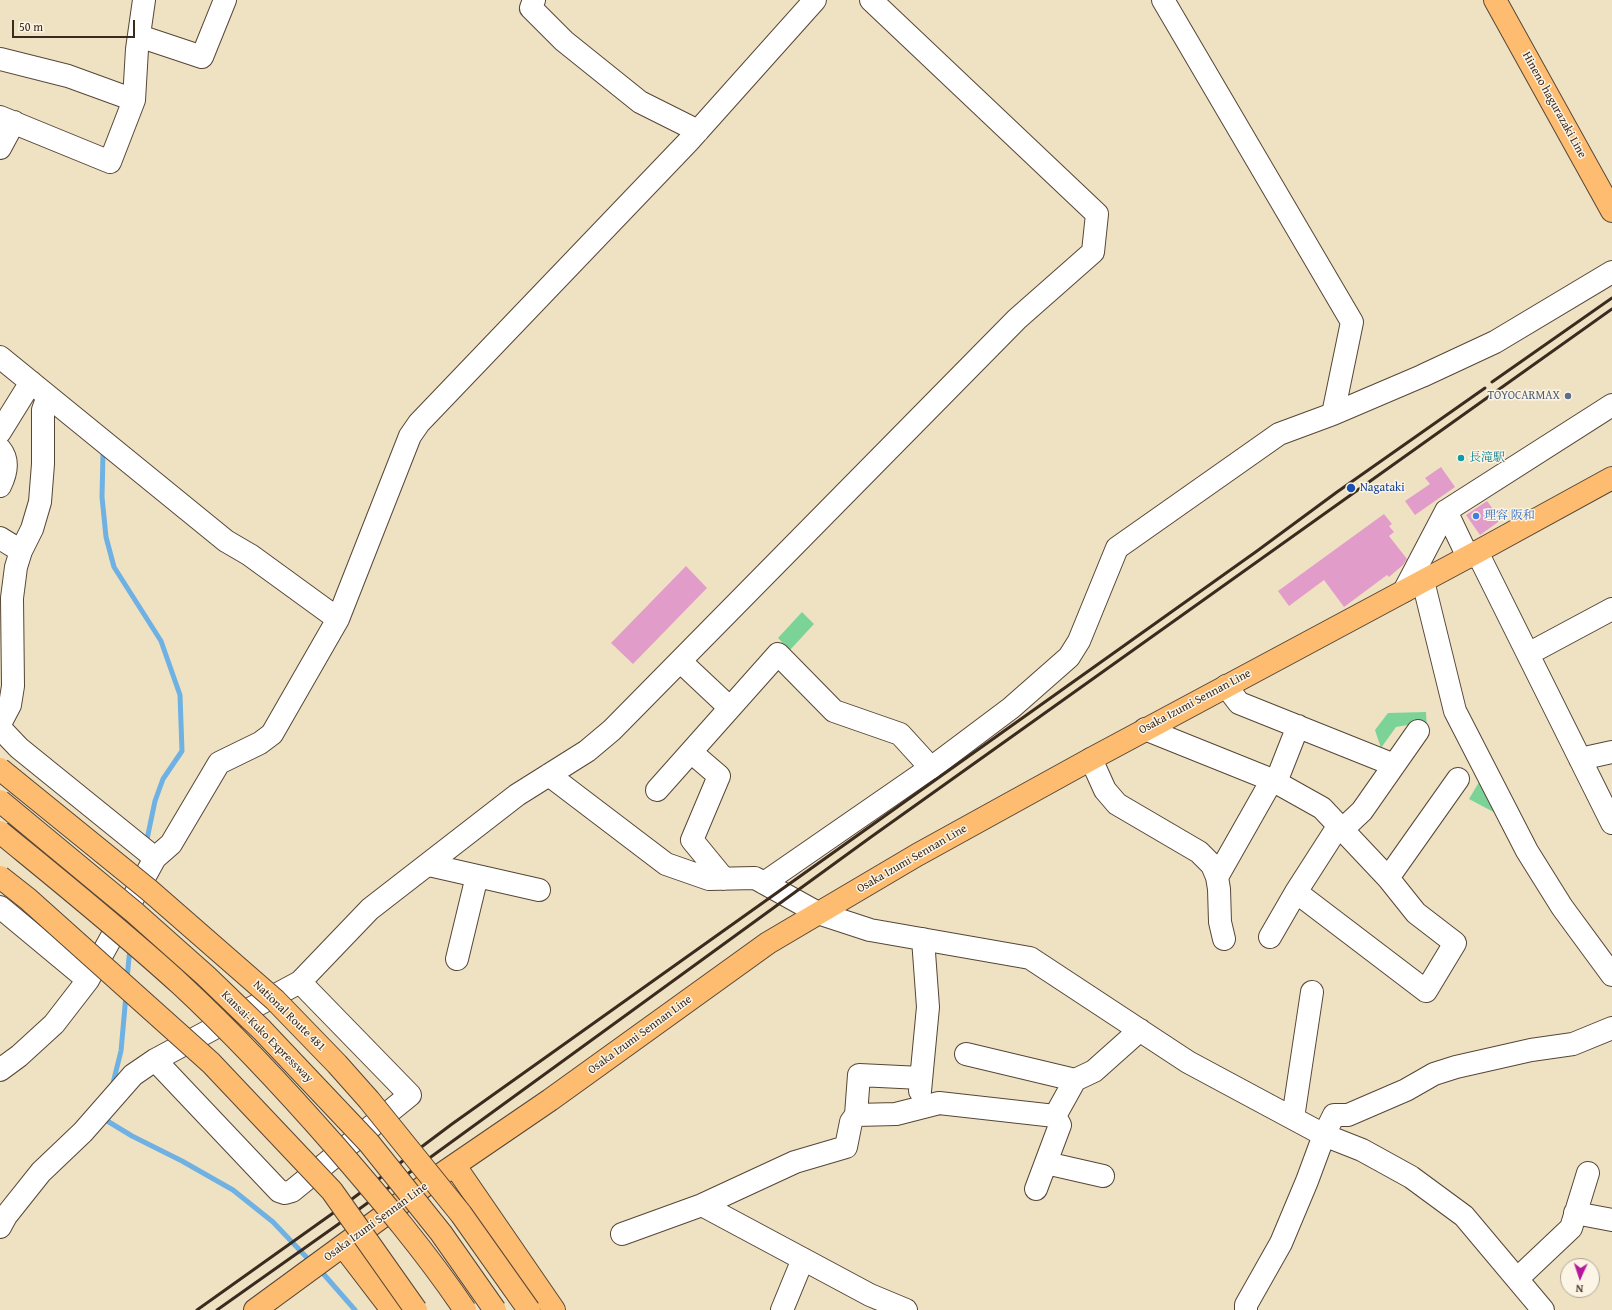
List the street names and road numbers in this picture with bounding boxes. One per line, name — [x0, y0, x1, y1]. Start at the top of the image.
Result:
street label: Hineno hagurazaki Line — [1519, 49, 1589, 161]
street label: Osaka Izumi Sennan Line — [1136, 666, 1254, 738]
street label: Osaka Izumi Sennan Line — [854, 822, 970, 896]
street label: National Route 481 — [250, 978, 328, 1054]
street label: Kansai-Kuko Expressway — [218, 988, 316, 1086]
street label: Osaka Izumi Sennan Line — [585, 992, 695, 1078]
street label: Osaka Izumi Sennan Line — [321, 1179, 431, 1265]

